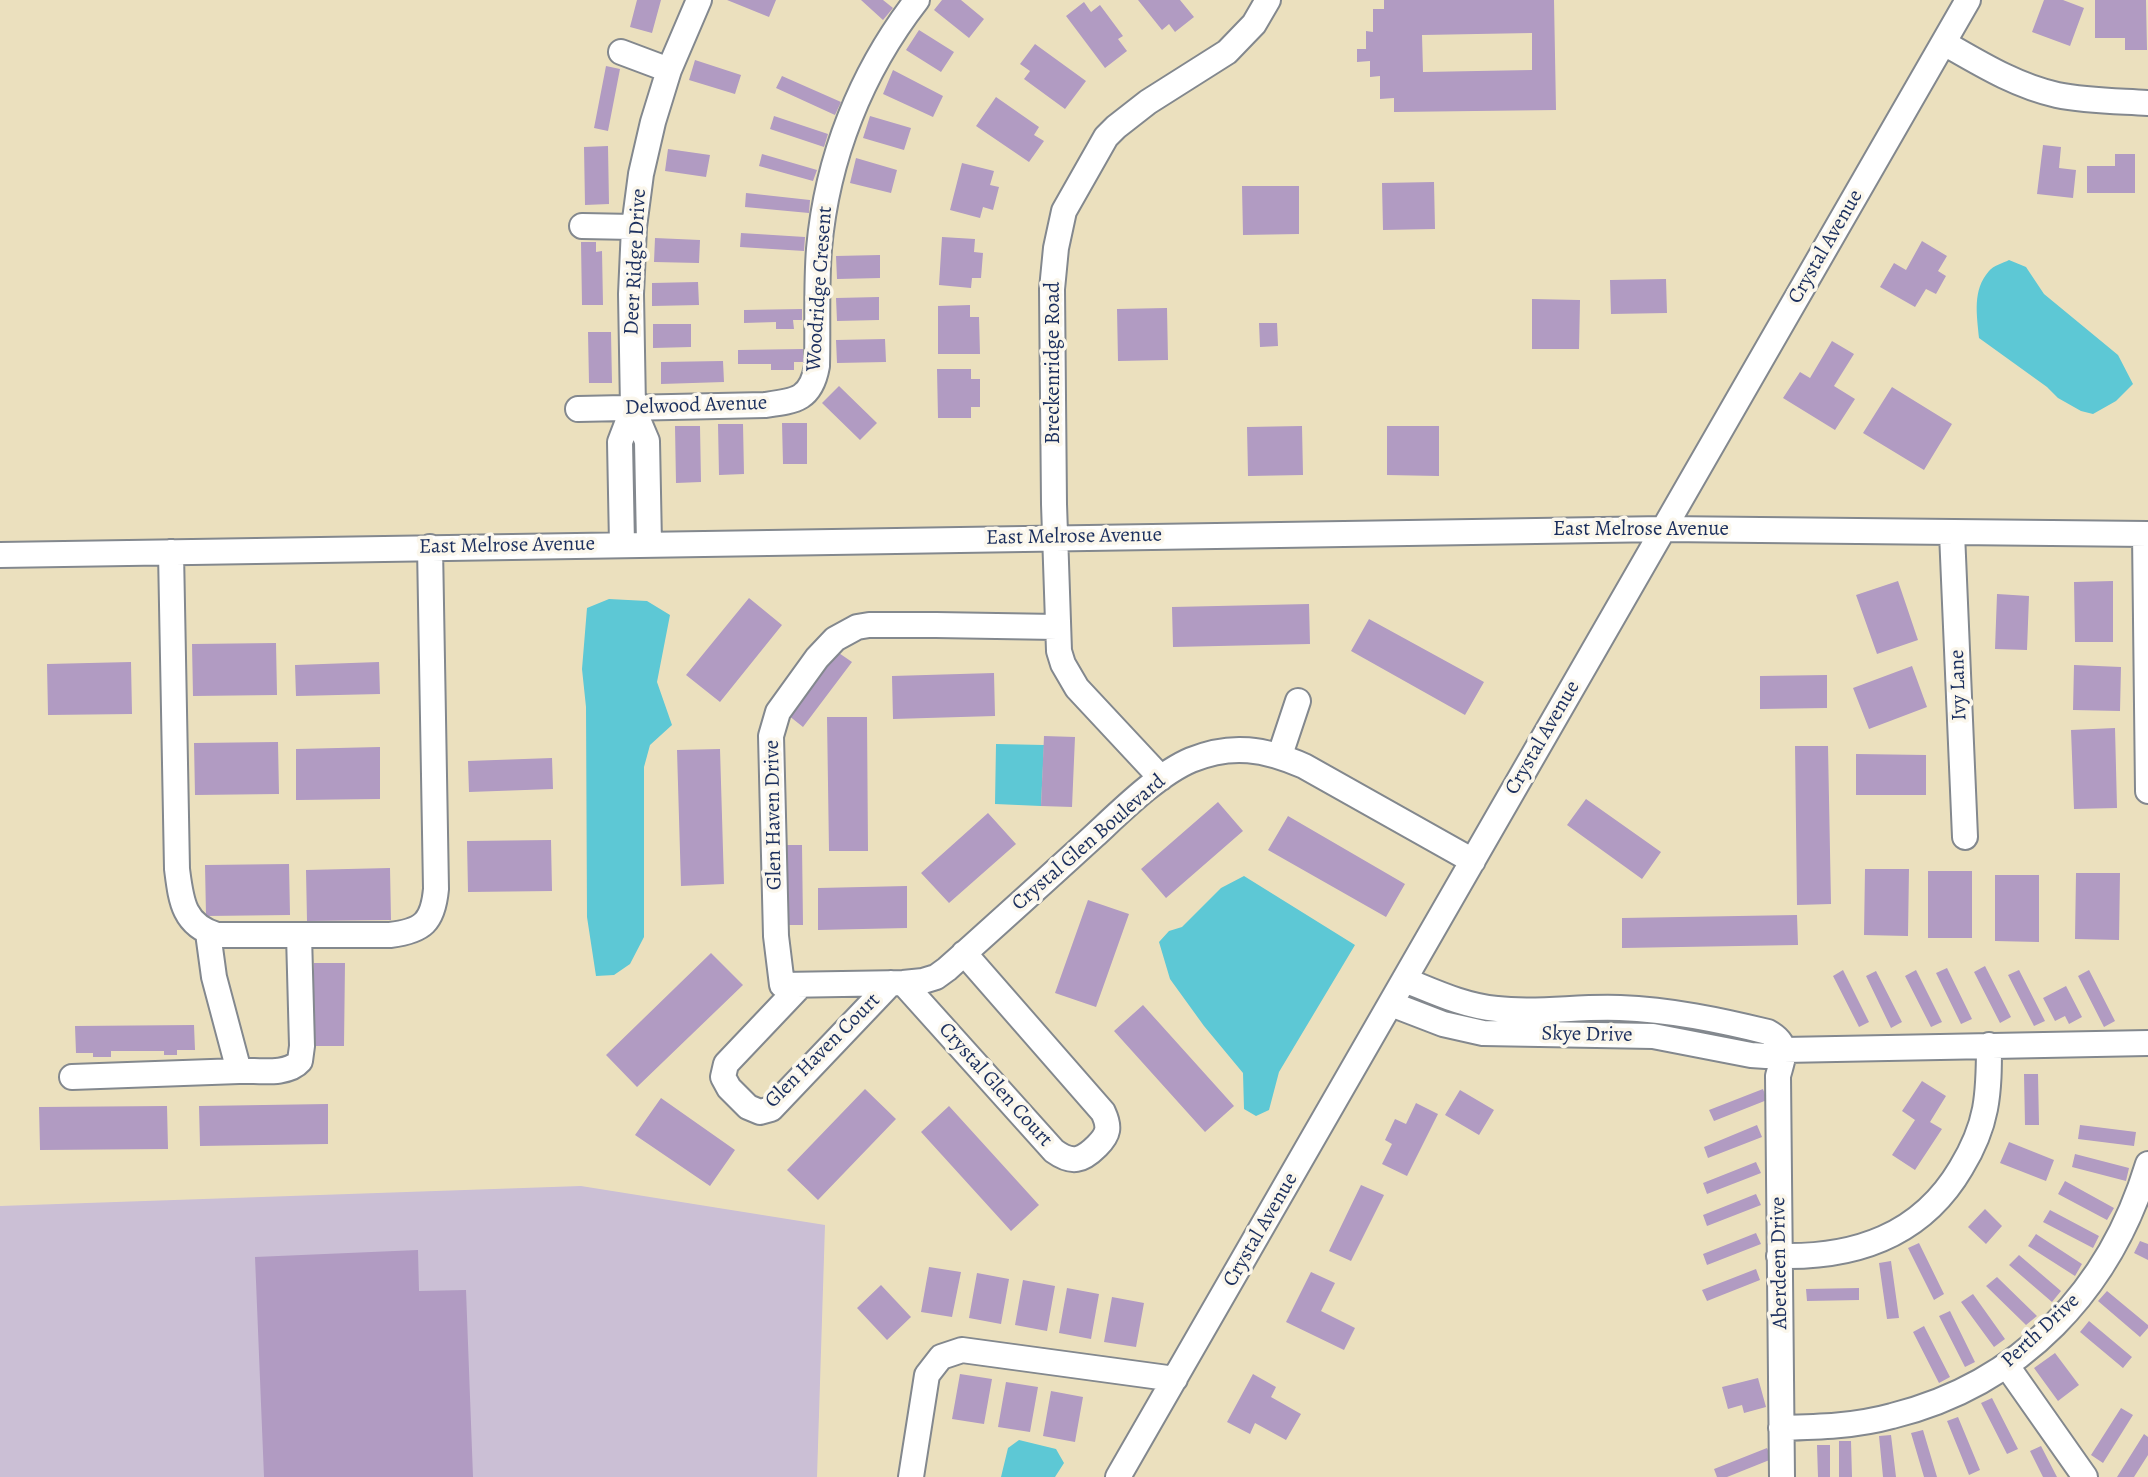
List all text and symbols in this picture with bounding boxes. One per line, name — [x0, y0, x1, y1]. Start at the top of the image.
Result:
street label: Crystal Avenue — [1783, 186, 1869, 308]
street label: Deer Ridge Drive — [620, 188, 652, 336]
street label: Woodridge Cresent — [802, 205, 838, 373]
street label: Breckenridge Road — [1041, 282, 1067, 444]
street label: Delwood Avenue — [624, 391, 768, 421]
street label: East Melrose Avenue — [1553, 517, 1729, 543]
street label: East Melrose Avenue — [986, 523, 1162, 551]
street label: East Melrose Avenue — [419, 532, 595, 560]
street label: Ivy Lane — [1945, 649, 1973, 721]
street label: Crystal Avenue — [1500, 677, 1586, 799]
street label: Glen Haven Drive — [760, 740, 788, 890]
street label: Crystal Glen Boulevard — [1007, 769, 1171, 917]
street label: Glen Haven Court — [760, 988, 886, 1114]
street label: Crystal Glen Court — [933, 1018, 1057, 1152]
street label: Skye Drive — [1541, 1022, 1633, 1048]
street label: Crystal Avenue — [1218, 1169, 1304, 1291]
street label: Aberdeen Drive — [1766, 1196, 1794, 1330]
street label: Perth Drive — [1997, 1289, 2085, 1373]

